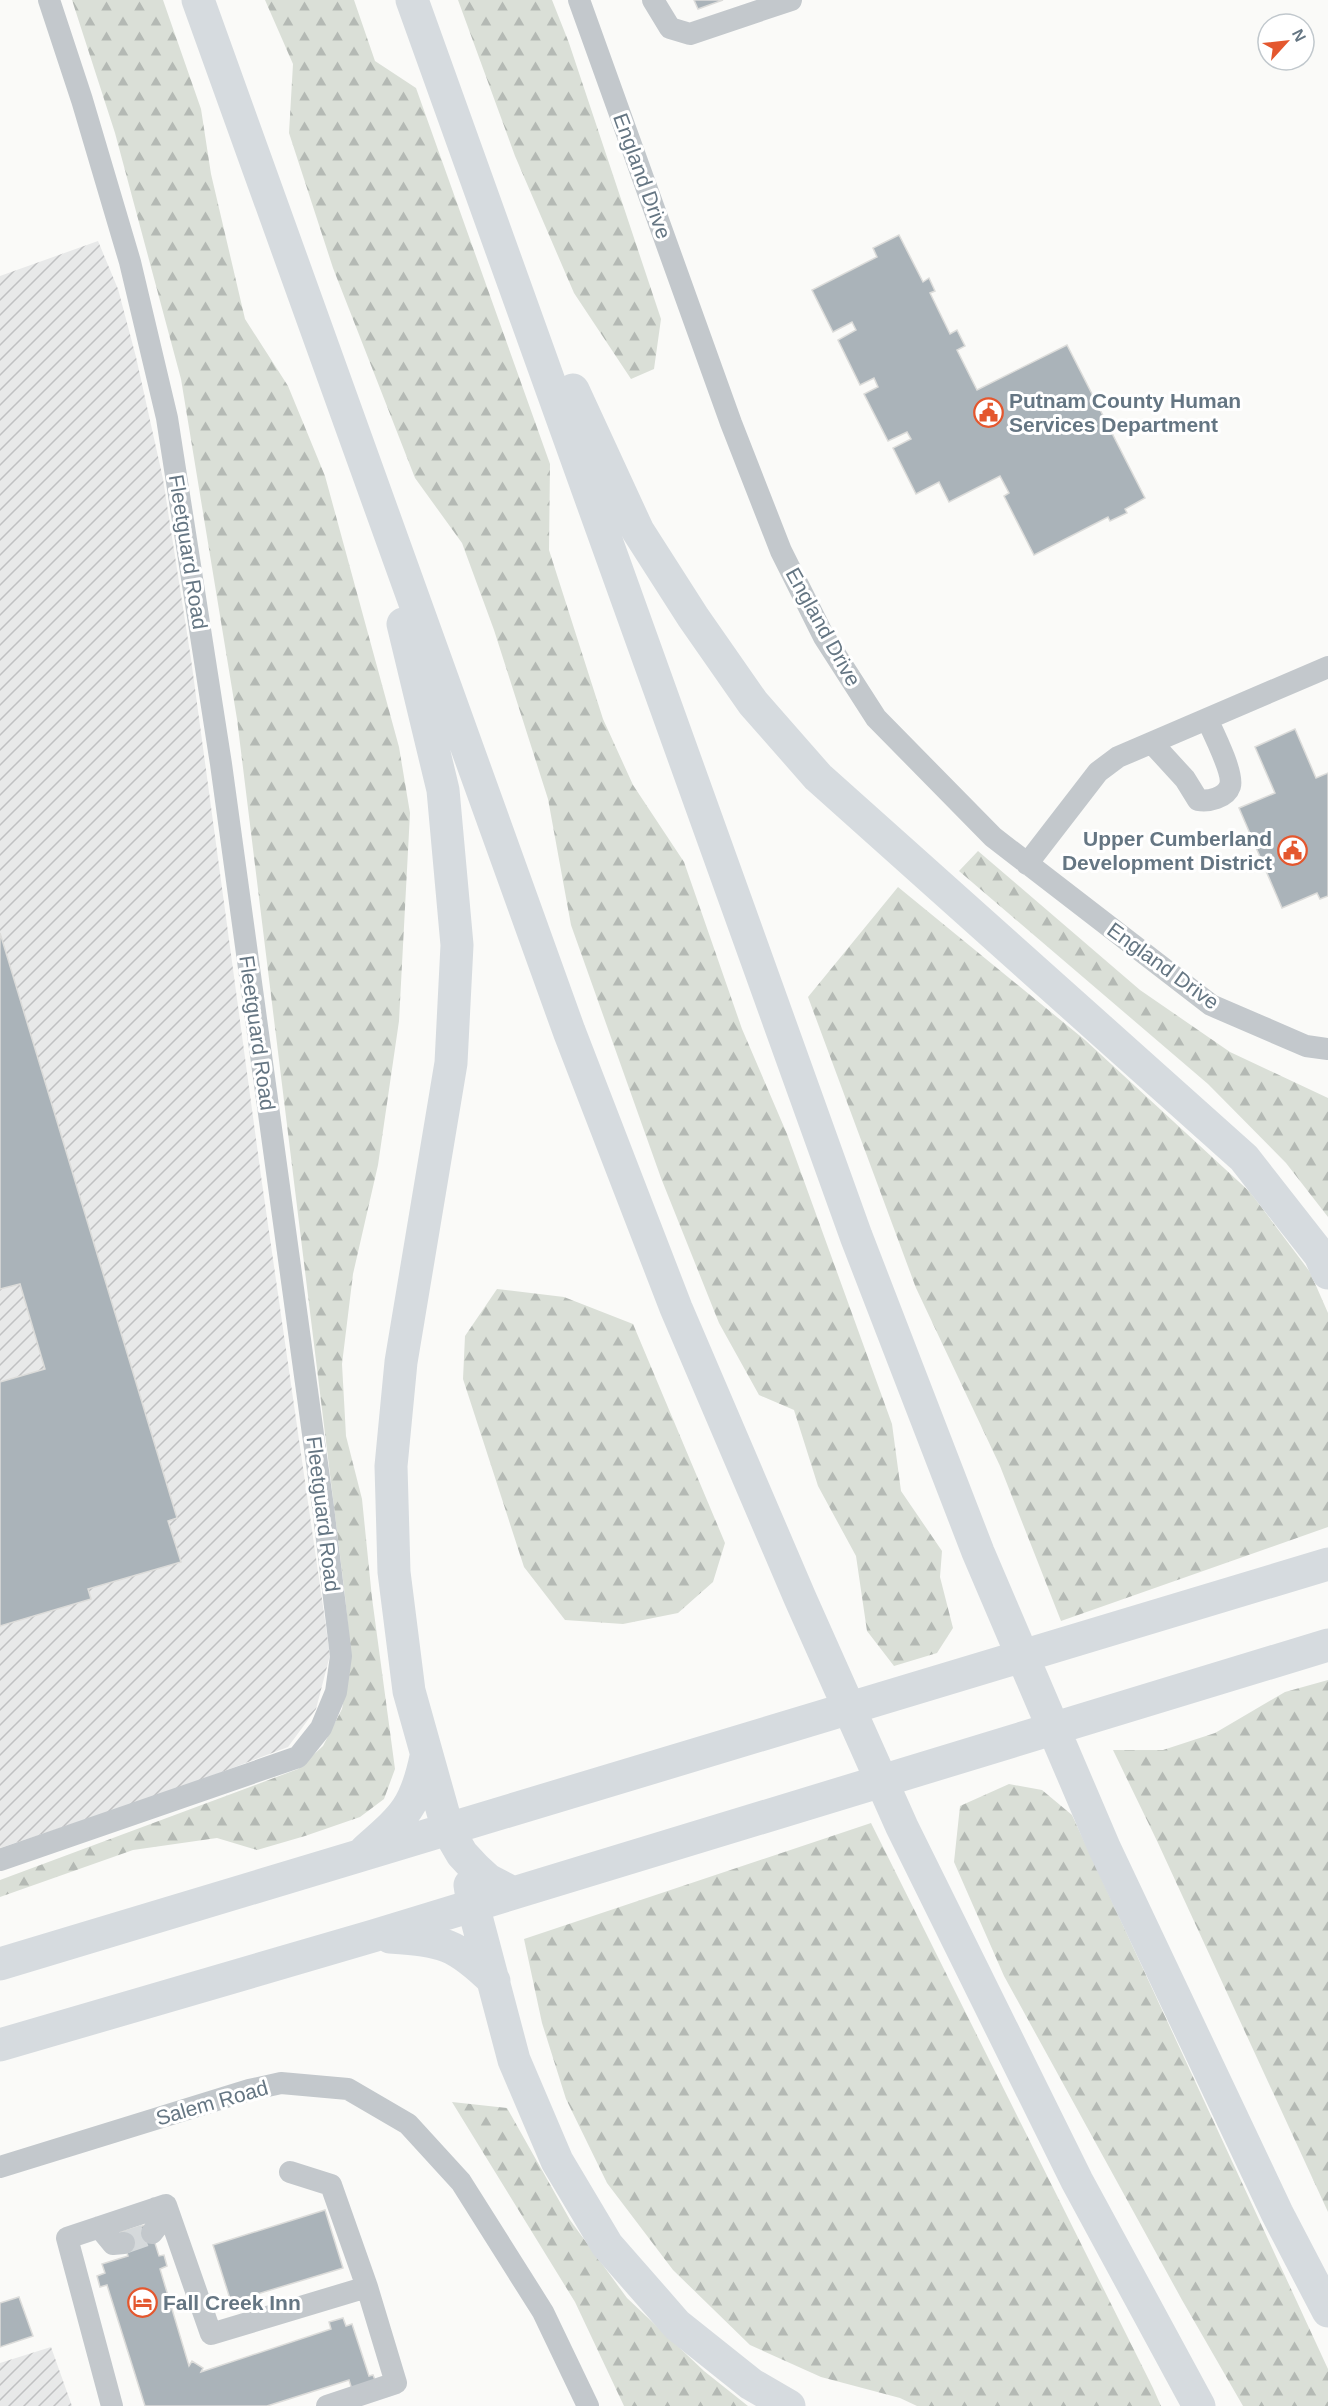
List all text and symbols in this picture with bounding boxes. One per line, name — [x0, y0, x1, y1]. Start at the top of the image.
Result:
north arrow — [1256, 12, 1316, 72]
text: N — [1289, 26, 1309, 44]
street label: England Drive — [609, 110, 676, 242]
place label: Putnam County Human Services Department — [1009, 389, 1241, 436]
public building icon: Putnam County Human Services Department — [972, 397, 1004, 429]
street label: Fleetguard Road — [165, 473, 212, 631]
street label: England Drive — [781, 563, 865, 690]
place label: Upper Cumberland Development District — [1062, 827, 1272, 874]
public building icon: Upper Cumberland Development District — [1277, 835, 1309, 867]
street label: England Drive — [1103, 918, 1223, 1014]
street label: Fleetguard Road — [235, 954, 280, 1112]
street label: Fleetguard Road — [303, 1435, 344, 1593]
street label: Salem Road — [153, 2076, 271, 2130]
hotel icon: Fall Creek Inn — [126, 2287, 158, 2319]
place label: Fall Creek Inn — [163, 2291, 301, 2314]

